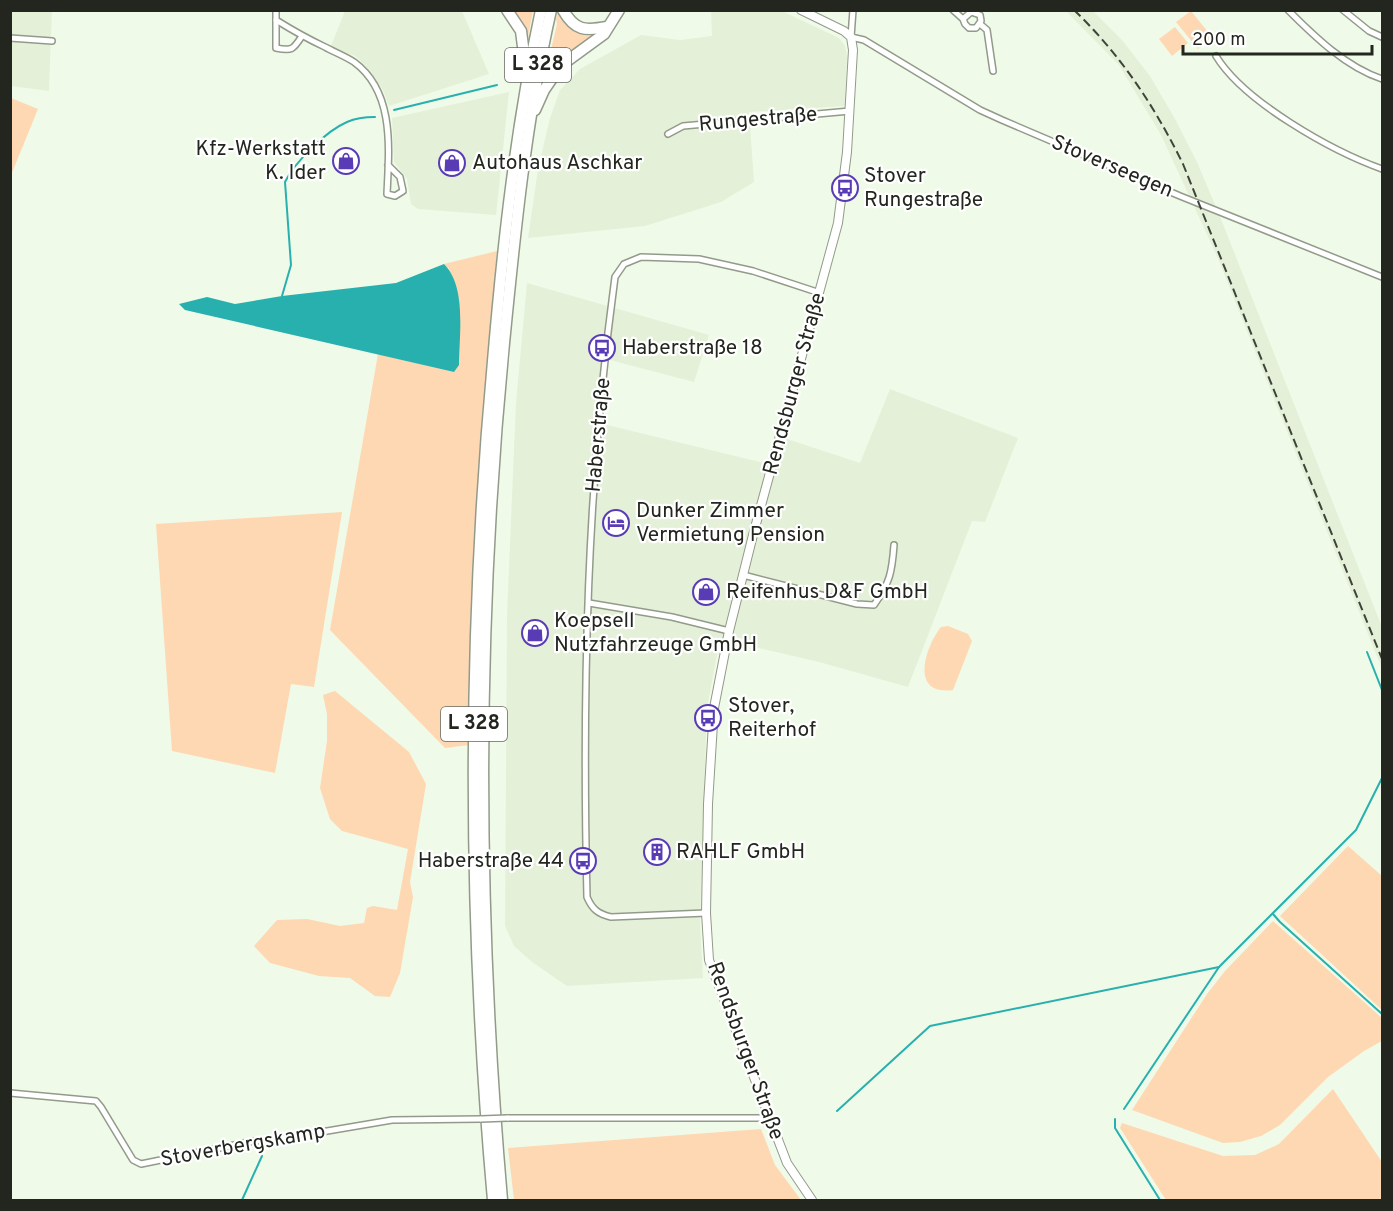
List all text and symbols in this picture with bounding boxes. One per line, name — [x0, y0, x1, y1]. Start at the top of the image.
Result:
scale bar — [1183, 18, 1372, 56]
text: 200 m — [1192, 29, 1245, 52]
road number: L 328 — [505, 48, 571, 82]
street label: Rungestraße — [698, 101, 818, 139]
street label: Stoverseegen — [1047, 129, 1177, 205]
place label: Kfz-Werkstatt K. Ider — [196, 136, 326, 187]
shop icon: Kfz-Werkstatt K. Ider — [331, 146, 361, 176]
shop icon: Autohaus Aschkar — [437, 148, 467, 178]
place label: Autohaus Aschkar — [472, 150, 642, 177]
place label: Stover Rungestraße — [864, 163, 983, 214]
bus stop icon: Stover Rungestraße — [830, 173, 860, 203]
street label: Rendsburger Straße — [758, 290, 832, 478]
bus stop icon: Haberstraße 18 — [587, 333, 617, 363]
place label: Haberstraße 18 — [622, 335, 763, 362]
street label: Haberstraße — [581, 376, 617, 494]
place label: Dunker Zimmer Vermietung Pension — [636, 498, 825, 549]
hotel icon: Dunker Zimmer Vermietung Pension — [601, 508, 631, 538]
shop icon: Reifenhus D&F GmbH — [691, 577, 721, 607]
place label: Reifenhus D&F GmbH — [726, 579, 928, 606]
place label: Koepsell Nutzfahrzeuge GmbH — [554, 608, 757, 659]
shop icon: Koepsell Nutzfahrzeuge GmbH — [520, 618, 550, 648]
place label: Stover, Reiterhof — [728, 693, 816, 744]
bus stop icon: Stover, Reiterhof — [693, 703, 723, 733]
road number: L 328 — [441, 707, 507, 741]
building icon: RAHLF GmbH — [642, 837, 672, 867]
place label: RAHLF GmbH — [676, 839, 805, 866]
bus stop icon: Haberstraße 44 — [568, 846, 598, 876]
place label: Haberstraße 44 — [418, 848, 564, 875]
street label: Rendsburger Straße — [700, 958, 790, 1144]
street label: Stoverbergskamp — [159, 1118, 327, 1174]

